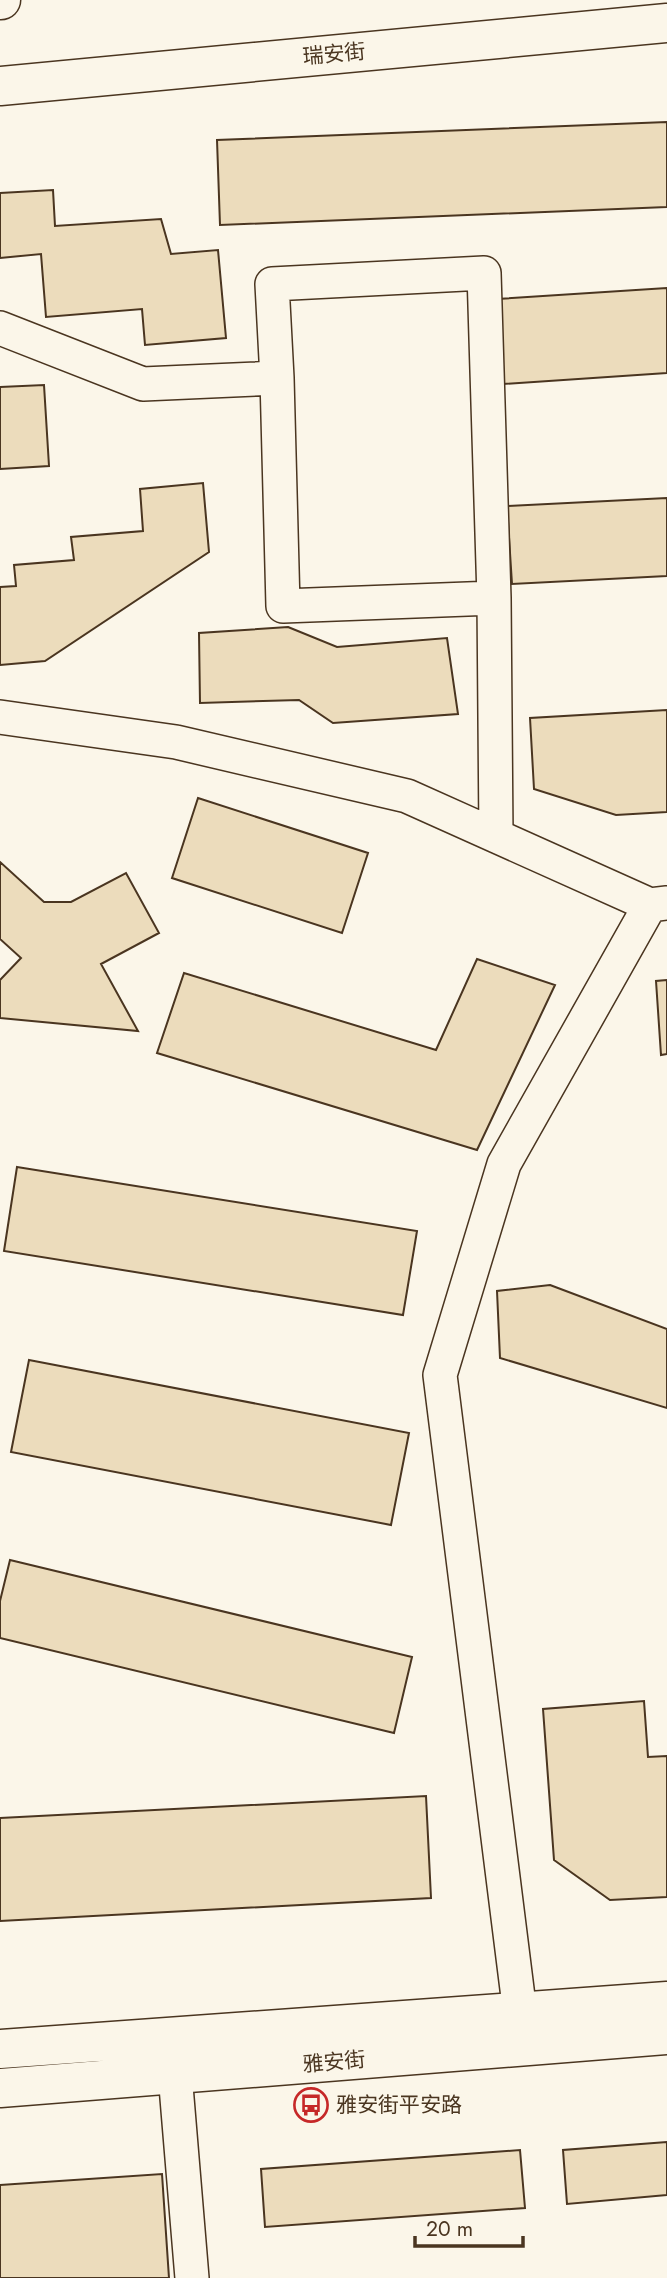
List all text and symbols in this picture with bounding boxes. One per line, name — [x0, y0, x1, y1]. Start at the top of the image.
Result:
street label: 瑞安街 — [301, 36, 367, 72]
street label: 雅安街 — [301, 2044, 367, 2080]
bus stop icon: 雅安街平安路 — [292, 2086, 330, 2124]
place label: 雅安街平安路 — [336, 2090, 462, 2120]
scale bar — [415, 2204, 524, 2248]
text: 20 m — [426, 2214, 473, 2244]

